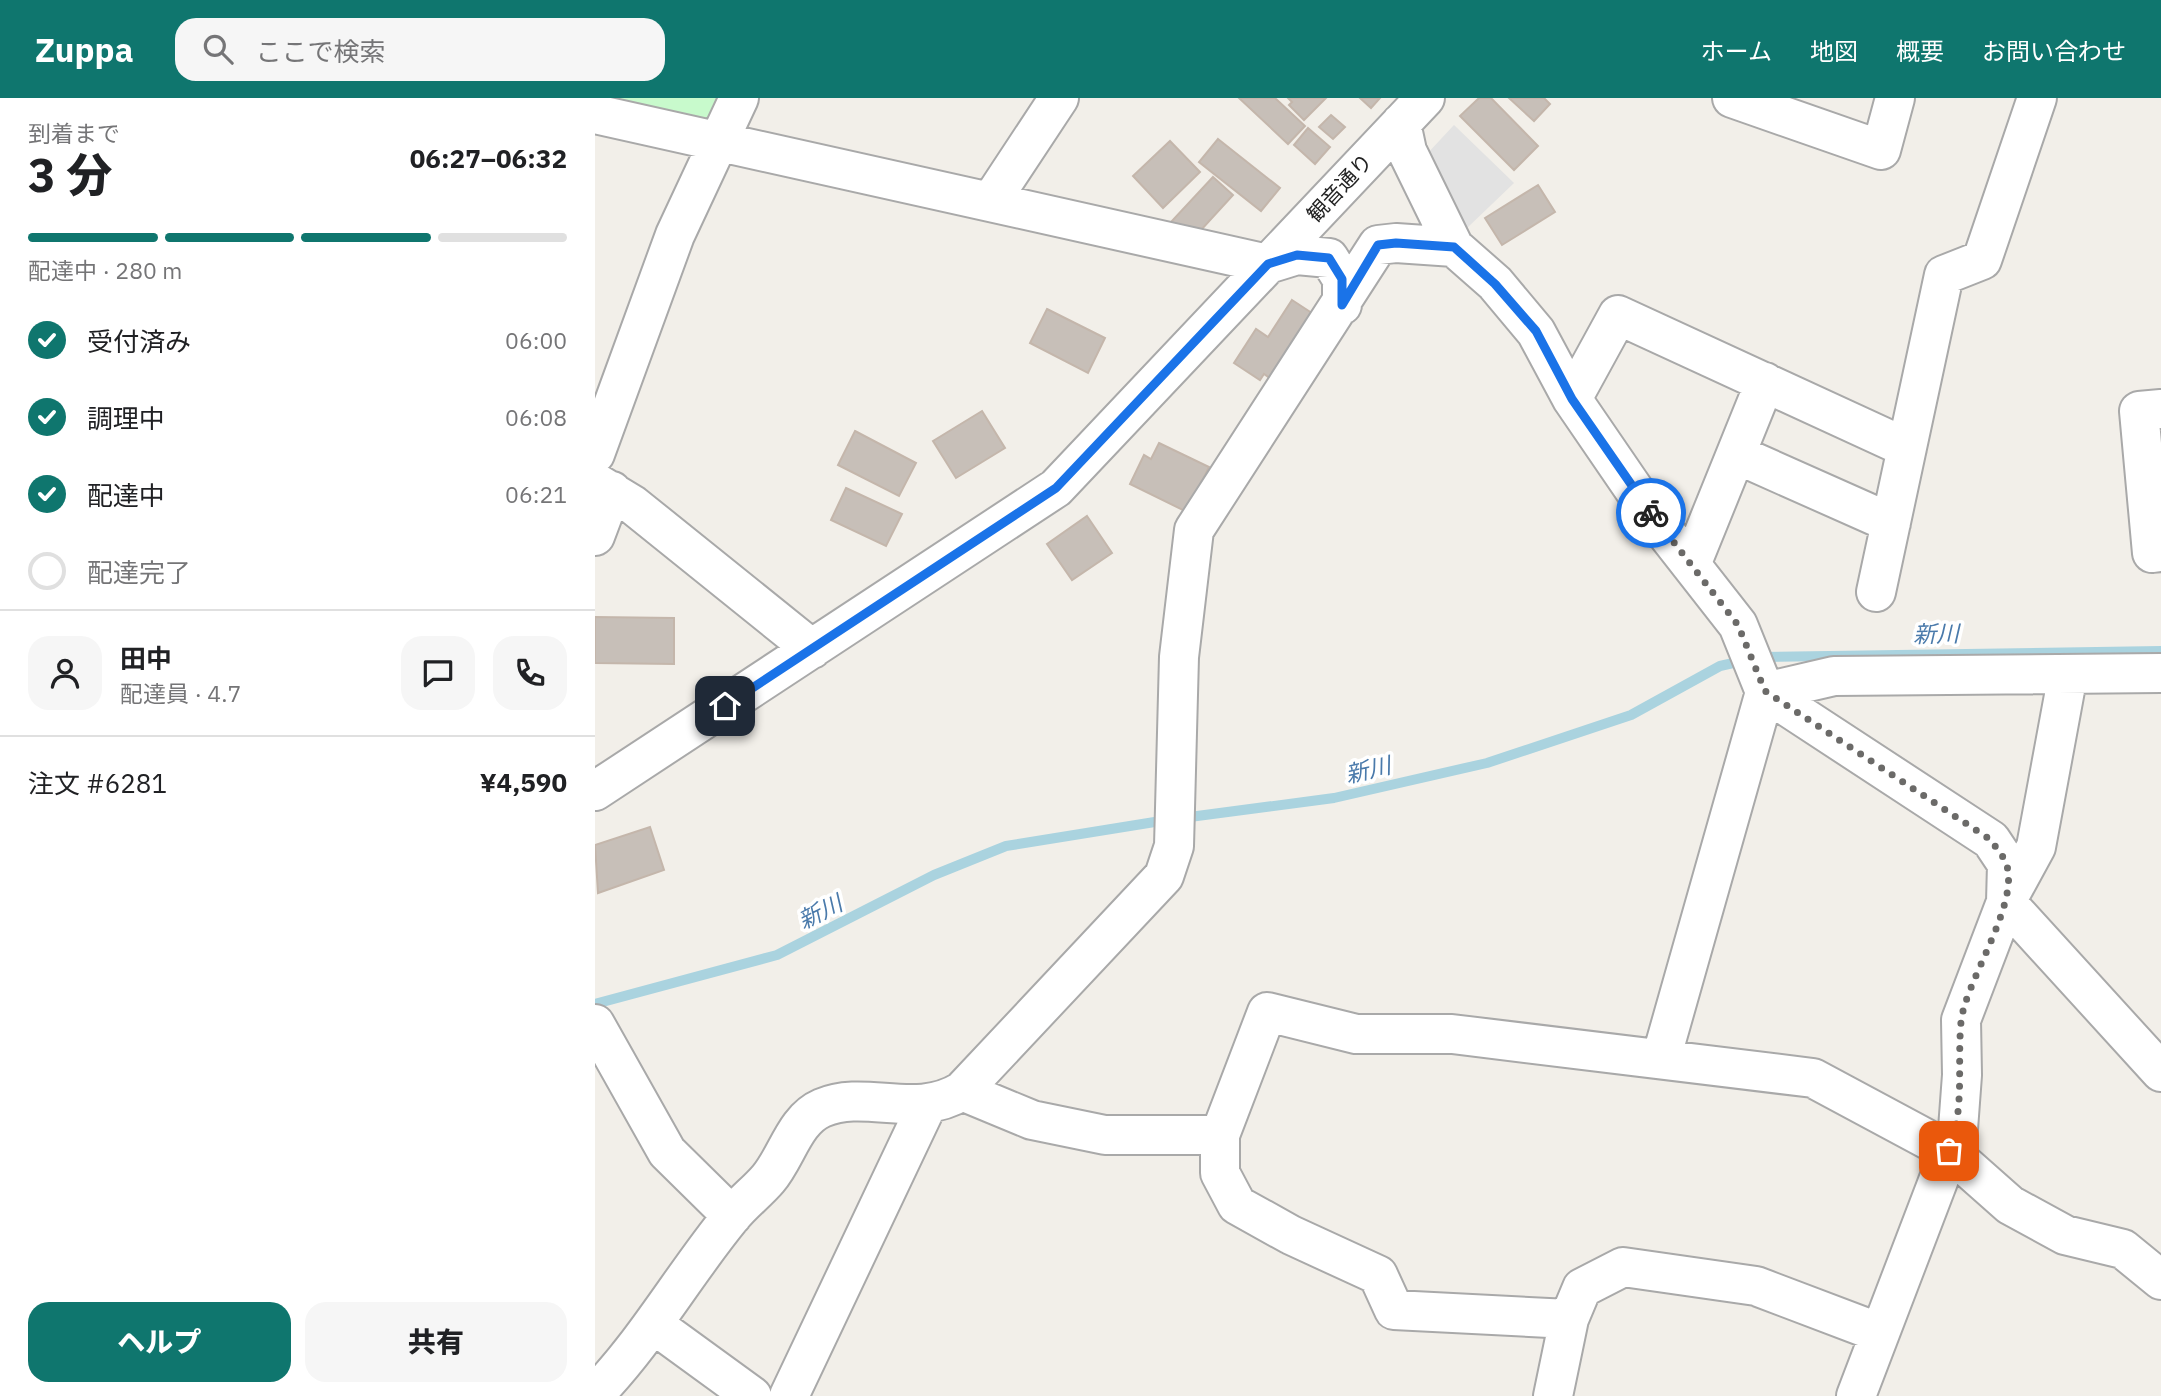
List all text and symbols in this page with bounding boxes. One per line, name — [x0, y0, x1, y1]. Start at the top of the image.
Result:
search box — [175, 18, 665, 81]
text: Zuppa — [35, 28, 133, 71]
icon: search — [199, 30, 237, 68]
text: ここで検索 — [255, 34, 385, 68]
text: ホーム — [1701, 35, 1772, 67]
text: 地図 — [1810, 35, 1858, 67]
text: 概要 — [1896, 35, 1944, 67]
text: お問い合わせ — [1982, 35, 2126, 67]
text: 到着まで — [28, 118, 120, 148]
text: 06:27–06:32 — [410, 141, 567, 175]
text: 3 分 — [28, 145, 112, 205]
street label: 観音通り — [1300, 147, 1378, 228]
text: 配達中 · 280 m — [28, 255, 182, 285]
icon: check — [28, 321, 66, 359]
text: 受付済み — [87, 324, 191, 358]
text: 06:00 — [505, 325, 567, 355]
icon: check — [28, 398, 66, 436]
text: 調理中 — [87, 401, 165, 435]
text: 06:08 — [505, 402, 567, 432]
icon: check — [28, 475, 66, 513]
text: 配達中 — [87, 478, 165, 512]
courier — [1616, 478, 1686, 548]
text: 06:21 — [505, 479, 567, 509]
icon: bike — [1632, 494, 1670, 532]
text: 配達完了 — [87, 555, 191, 589]
water label: 新川 — [1913, 618, 1962, 648]
button: person — [28, 636, 102, 710]
button: chat — [401, 636, 475, 710]
button: phone — [493, 636, 567, 710]
text: 田中 — [120, 641, 172, 675]
pin — [695, 676, 755, 736]
text: 配達員 · 4.7 — [120, 678, 241, 708]
icon: home — [706, 687, 744, 725]
water label: 新川 — [1342, 749, 1396, 789]
text: ¥4,590 — [480, 765, 567, 799]
text: 注文 #6281 — [28, 766, 167, 800]
water label: 新川 — [792, 886, 850, 935]
pin — [1919, 1121, 1979, 1181]
icon: bag — [1930, 1132, 1968, 1170]
button: ヘルプ — [28, 1302, 291, 1382]
button: 共有 — [305, 1302, 567, 1382]

